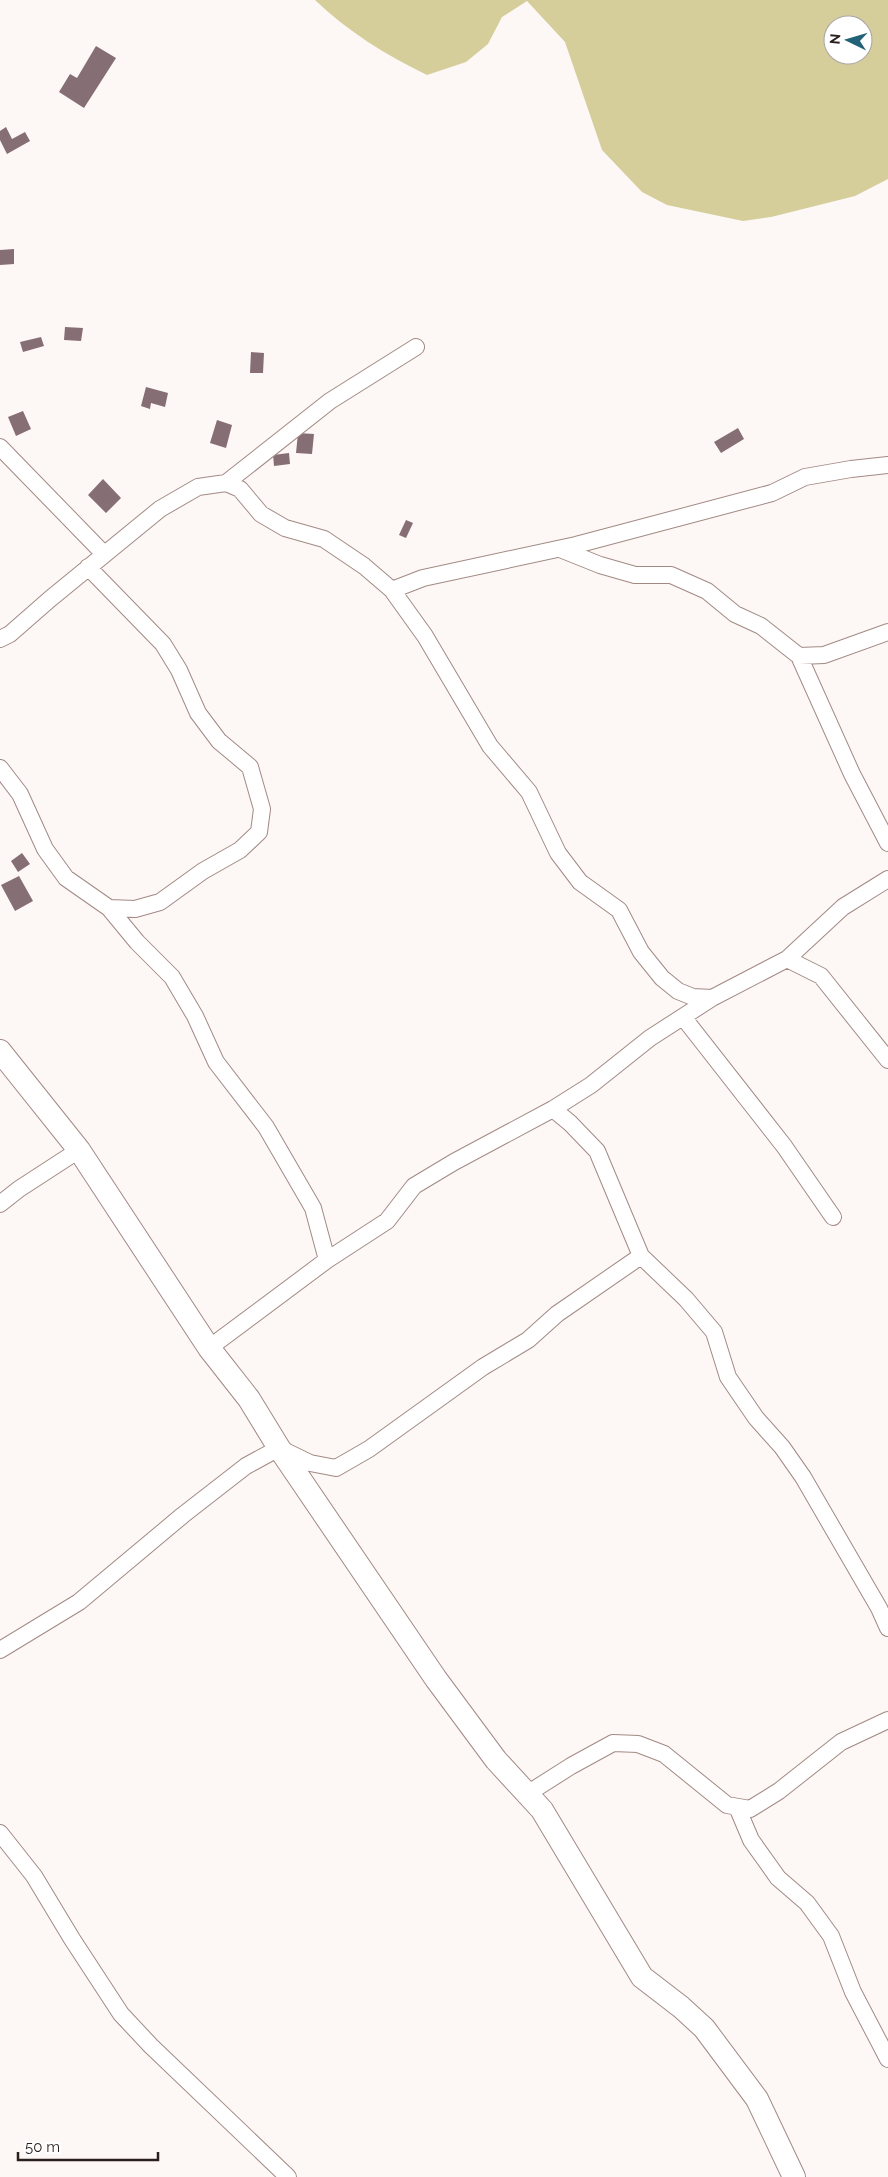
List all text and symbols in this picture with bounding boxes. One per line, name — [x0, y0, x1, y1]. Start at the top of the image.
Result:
north arrow — [823, 15, 873, 65]
text: N — [827, 33, 843, 45]
scale bar — [18, 2130, 158, 2162]
text: 50 m — [25, 2138, 60, 2156]

